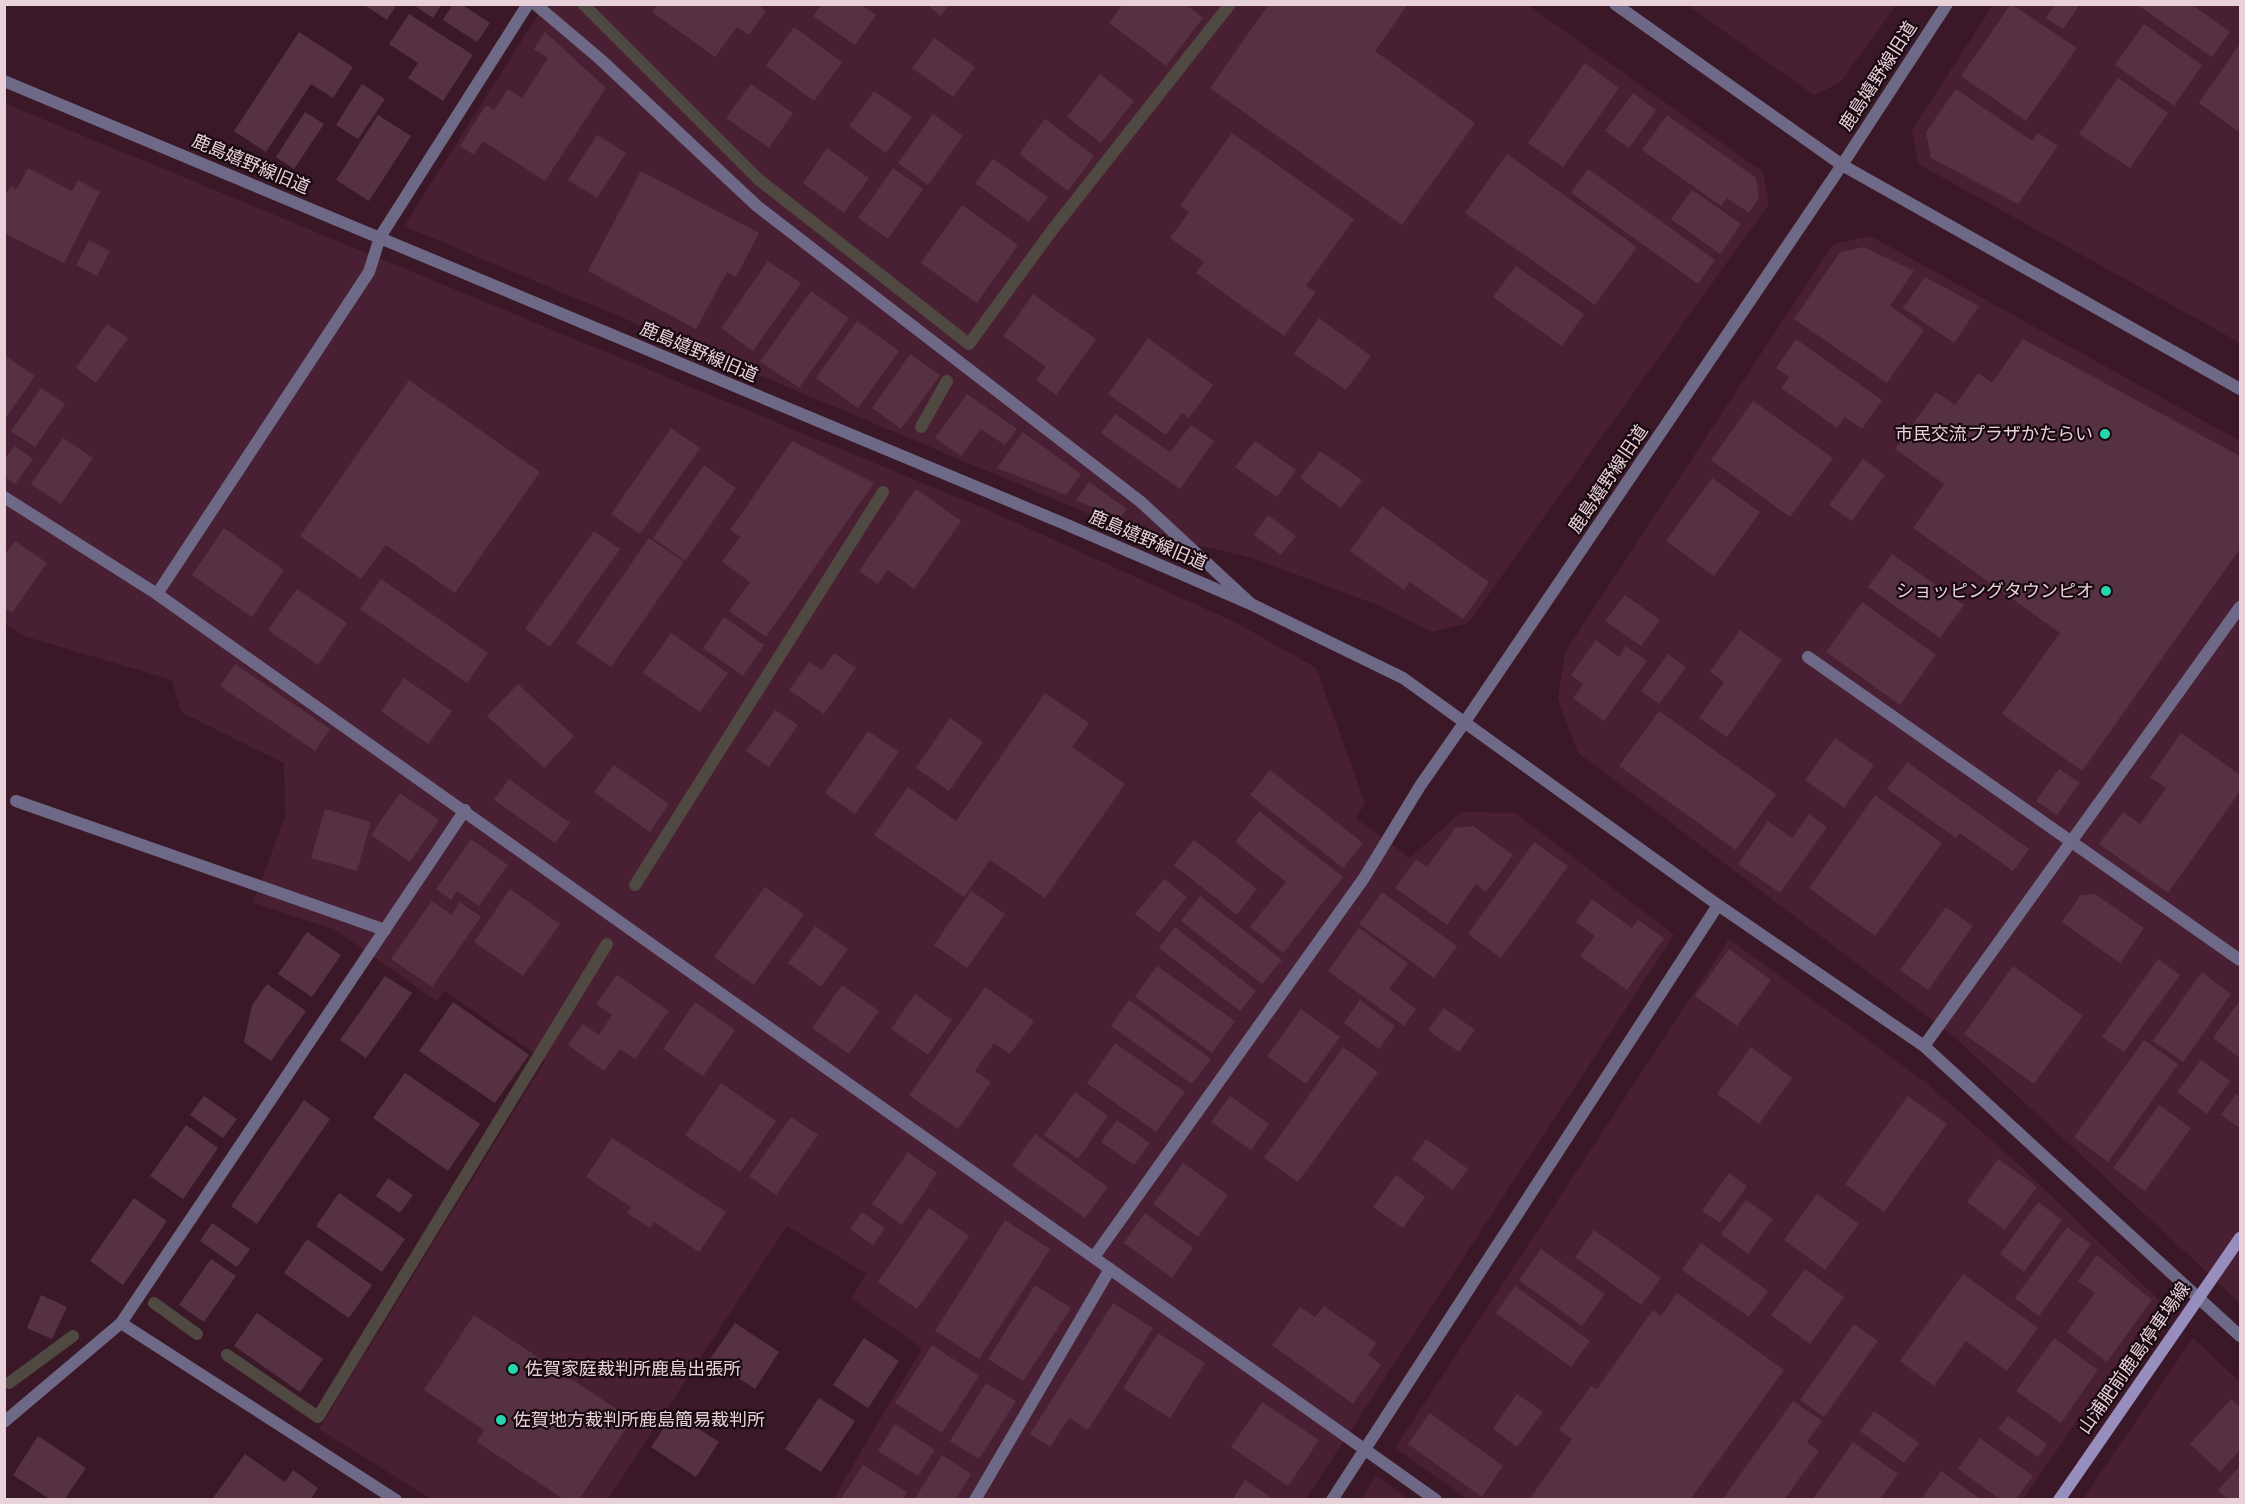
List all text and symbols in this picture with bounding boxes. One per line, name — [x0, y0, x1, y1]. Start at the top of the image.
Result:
street label: 鹿島嬉野線旧道 — [1834, 17, 1921, 134]
street label: 鹿島嬉野線旧道 — [189, 129, 313, 198]
street label: 鹿島嬉野線旧道 — [637, 317, 761, 386]
street label: 鹿島嬉野線旧道 — [1564, 421, 1652, 537]
place label: 市民交流プラザかたらい — [1895, 423, 2093, 444]
marker: 市民交流プラザかたらい — [2098, 427, 2112, 441]
street label: 鹿島嬉野線旧道 — [1086, 505, 1210, 574]
place label: ショッピングタウンピオ — [1896, 580, 2094, 601]
marker: ショッピングタウンピオ — [2099, 584, 2113, 598]
street label: 山浦肥前鹿島停車場線 — [2073, 1278, 2194, 1437]
place label: 佐賀家庭裁判所鹿島出張所 — [525, 1358, 741, 1379]
marker: 佐賀家庭裁判所鹿島出張所 — [506, 1362, 520, 1376]
place label: 佐賀地方裁判所鹿島簡易裁判所 — [513, 1409, 765, 1430]
marker: 佐賀地方裁判所鹿島簡易裁判所 — [494, 1413, 508, 1427]

